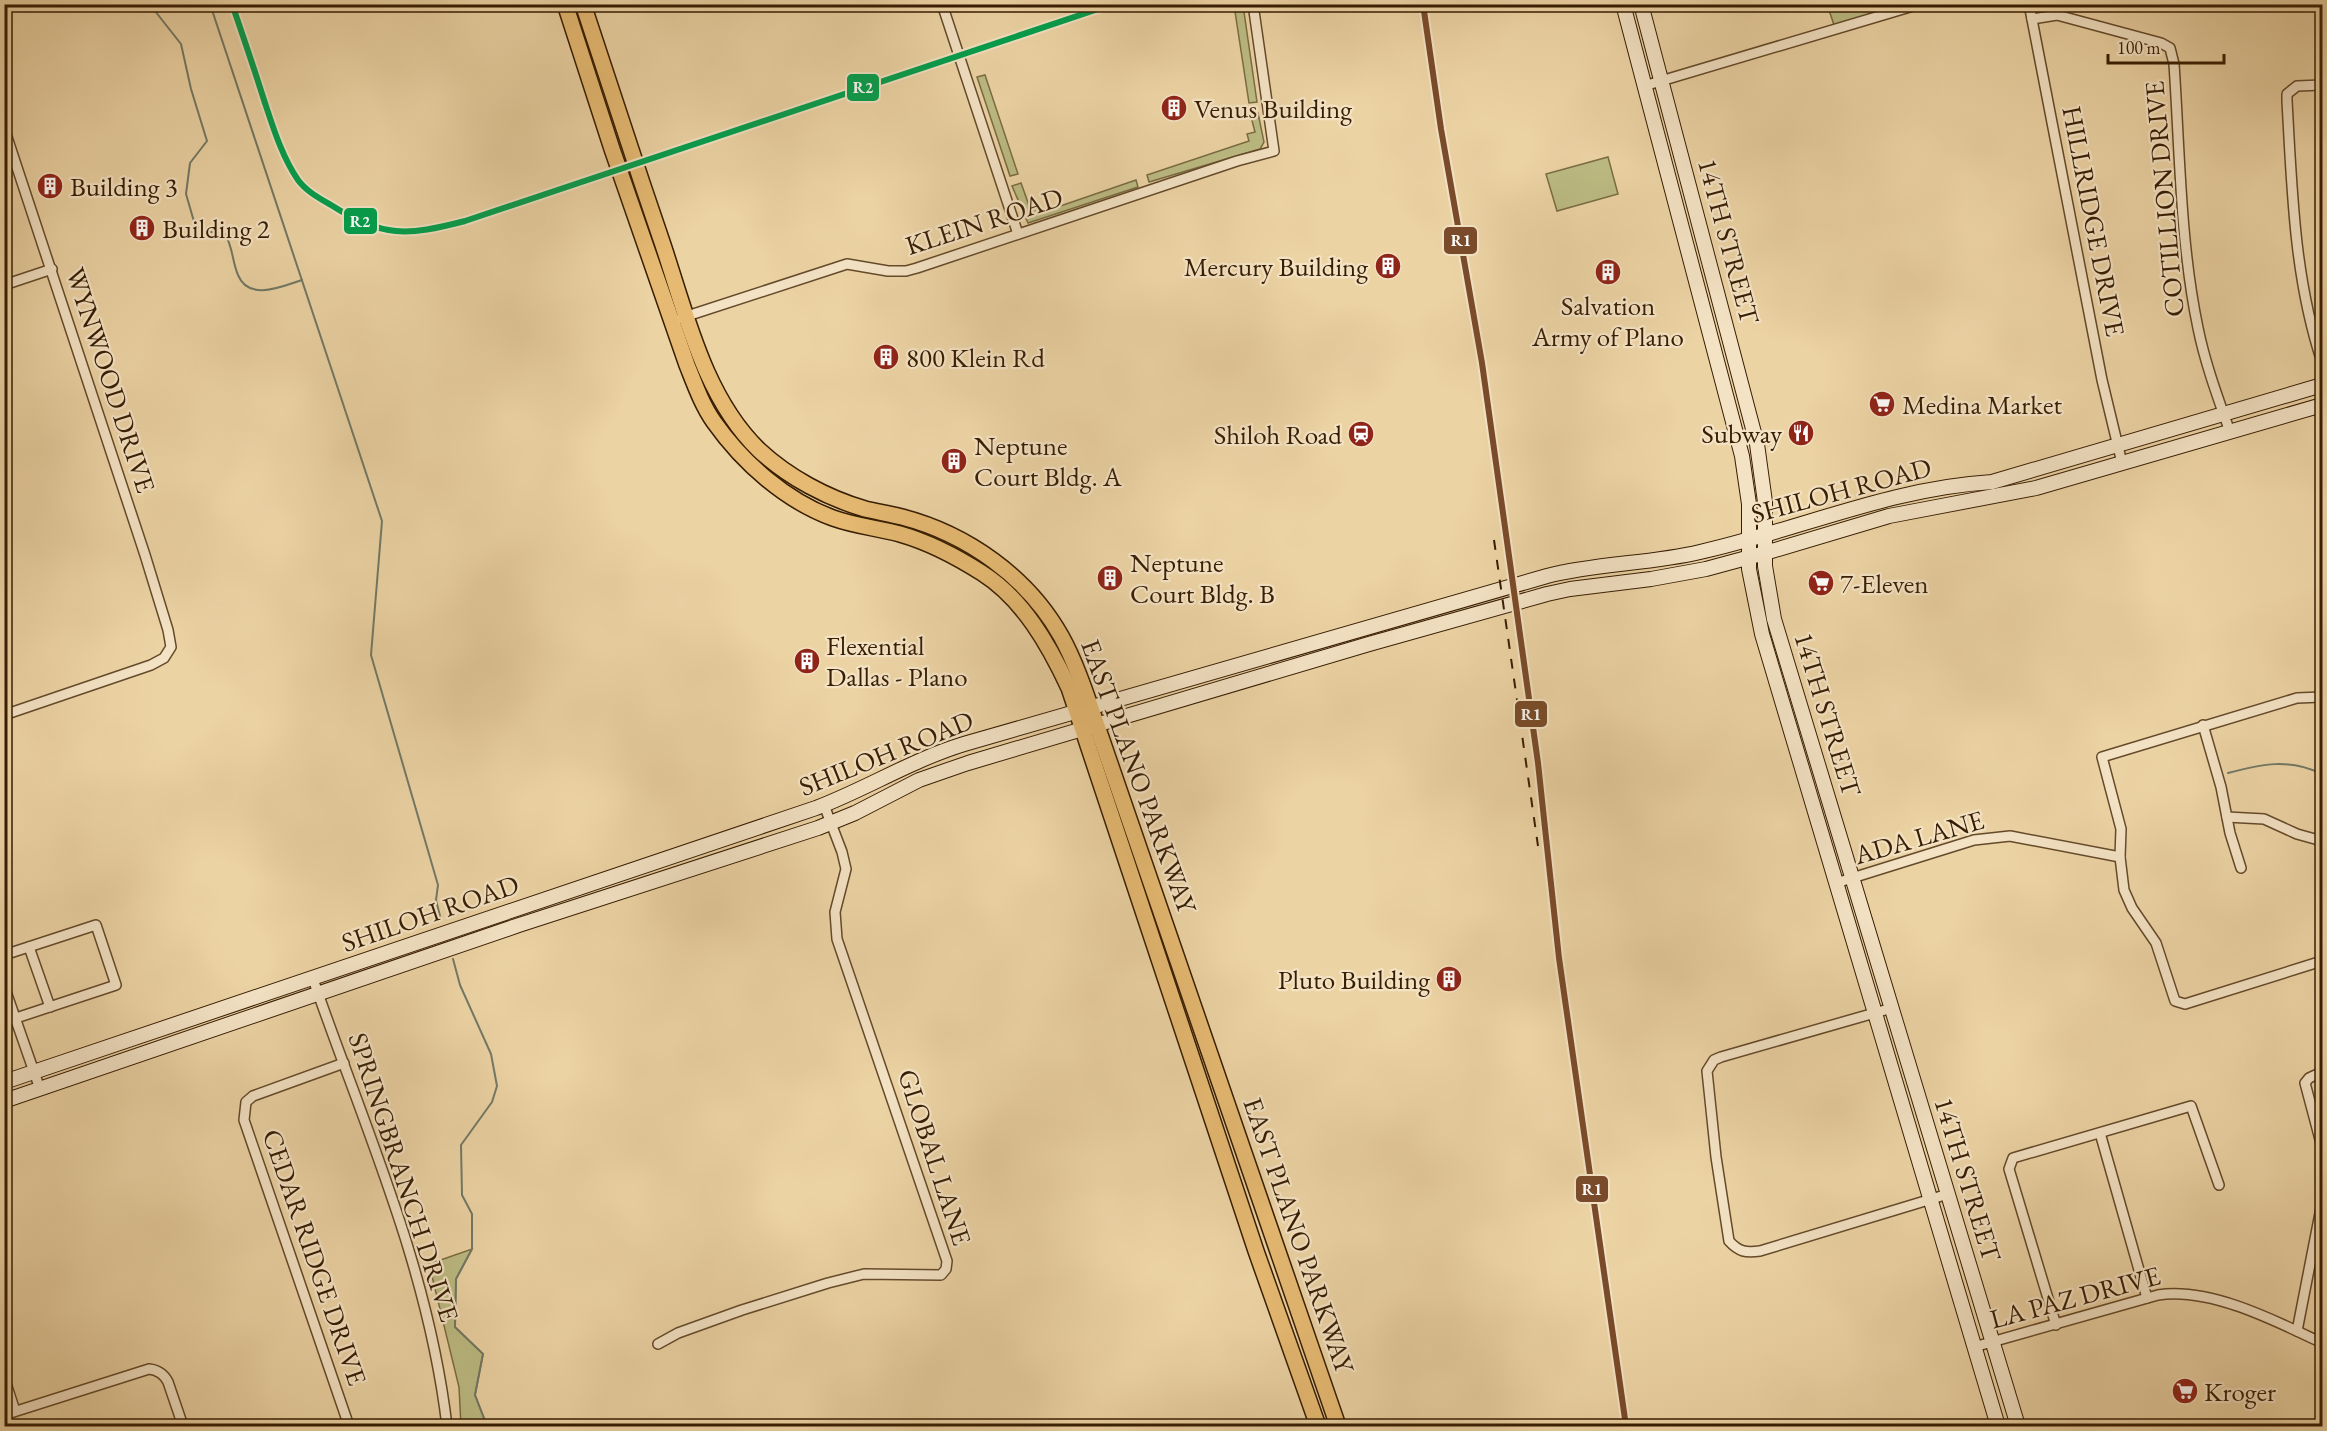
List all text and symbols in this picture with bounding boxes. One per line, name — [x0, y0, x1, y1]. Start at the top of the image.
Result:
scale bar — [2108, 27, 2224, 65]
text: 100 m — [2117, 36, 2161, 59]
line badge: R2 — [846, 73, 880, 102]
text: R2 — [853, 77, 874, 98]
street label: COTILLION DRIVE — [2136, 80, 2192, 318]
place label: Venus Building — [1194, 91, 1352, 126]
building icon: Venus Building — [1159, 93, 1189, 123]
street label: HILLRIDGE DRIVE — [2055, 103, 2133, 339]
street label: 14TH STREET — [1690, 154, 1768, 328]
place label: Building 3 — [70, 169, 178, 204]
building icon: Building 3 — [35, 171, 65, 201]
street label: KLEIN ROAD — [901, 179, 1067, 263]
line badge: R2 — [343, 207, 378, 235]
place label: Building 2 — [162, 211, 270, 246]
text: R2 — [350, 211, 371, 232]
building icon: Building 2 — [127, 213, 157, 243]
line badge: R1 — [1443, 226, 1478, 255]
text: R1 — [1451, 230, 1471, 251]
place label: Mercury Building — [1184, 249, 1368, 284]
building icon: Mercury Building — [1373, 251, 1403, 281]
building icon: Salvation Army of Plano — [1593, 257, 1623, 287]
street label: WYNWOOD DRIVE — [58, 263, 164, 497]
place label: Salvation Army of Plano — [1531, 288, 1684, 354]
place label: 800 Klein Rd — [906, 340, 1045, 375]
building icon: 800 Klein Rd — [871, 342, 901, 372]
place label: Medina Market — [1902, 387, 2063, 422]
supermarket icon: Medina Market — [1867, 389, 1897, 419]
place label: Subway — [1701, 416, 1782, 451]
place label: Shiloh Road — [1214, 417, 1342, 452]
restaurant icon: Subway — [1786, 418, 1816, 448]
station icon: Shiloh Road — [1346, 419, 1376, 449]
place label: Neptune Court Bldg. A — [974, 428, 1122, 494]
building icon: Neptune Court Bldg. A — [939, 446, 969, 476]
street label: SHILOH ROAD — [1747, 449, 1935, 531]
place label: Neptune Court Bldg. B — [1130, 545, 1275, 611]
building icon: Neptune Court Bldg. B — [1095, 563, 1125, 593]
place label: 7-Eleven — [1840, 566, 1929, 601]
supermarket icon: 7-Eleven — [1806, 568, 1836, 598]
place label: Flexential Dallas - Plano — [826, 628, 968, 694]
street label: 14TH STREET — [1786, 628, 1870, 801]
street label: EAST PLANO PARKWAY — [1073, 634, 1205, 919]
building icon: Flexential Dallas - Plano — [792, 646, 822, 676]
line badge: R1 — [1514, 700, 1548, 728]
street label: SHILOH ROAD — [794, 702, 978, 804]
text: R1 — [1521, 704, 1541, 725]
street label: ADA LANE — [1849, 802, 1988, 872]
street label: SHILOH ROAD — [337, 866, 523, 960]
place label: Pluto Building — [1278, 962, 1430, 997]
building icon: Pluto Building — [1434, 964, 1464, 994]
street label: SPRINGBRANCH DRIVE — [341, 1028, 467, 1326]
street label: GLOBAL LANE — [890, 1065, 980, 1249]
street label: EAST PLANO PARKWAY — [1235, 1093, 1363, 1379]
street label: 14TH STREET — [1926, 1093, 2010, 1266]
street label: CEDAR RIDGE DRIVE — [255, 1124, 375, 1390]
line badge: R1 — [1575, 1175, 1609, 1203]
text: R1 — [1582, 1179, 1602, 1200]
street label: LA PAZ DRIVE — [1986, 1257, 2164, 1337]
place label: Kroger — [2204, 1374, 2276, 1409]
supermarket icon: Kroger — [2170, 1376, 2200, 1406]

